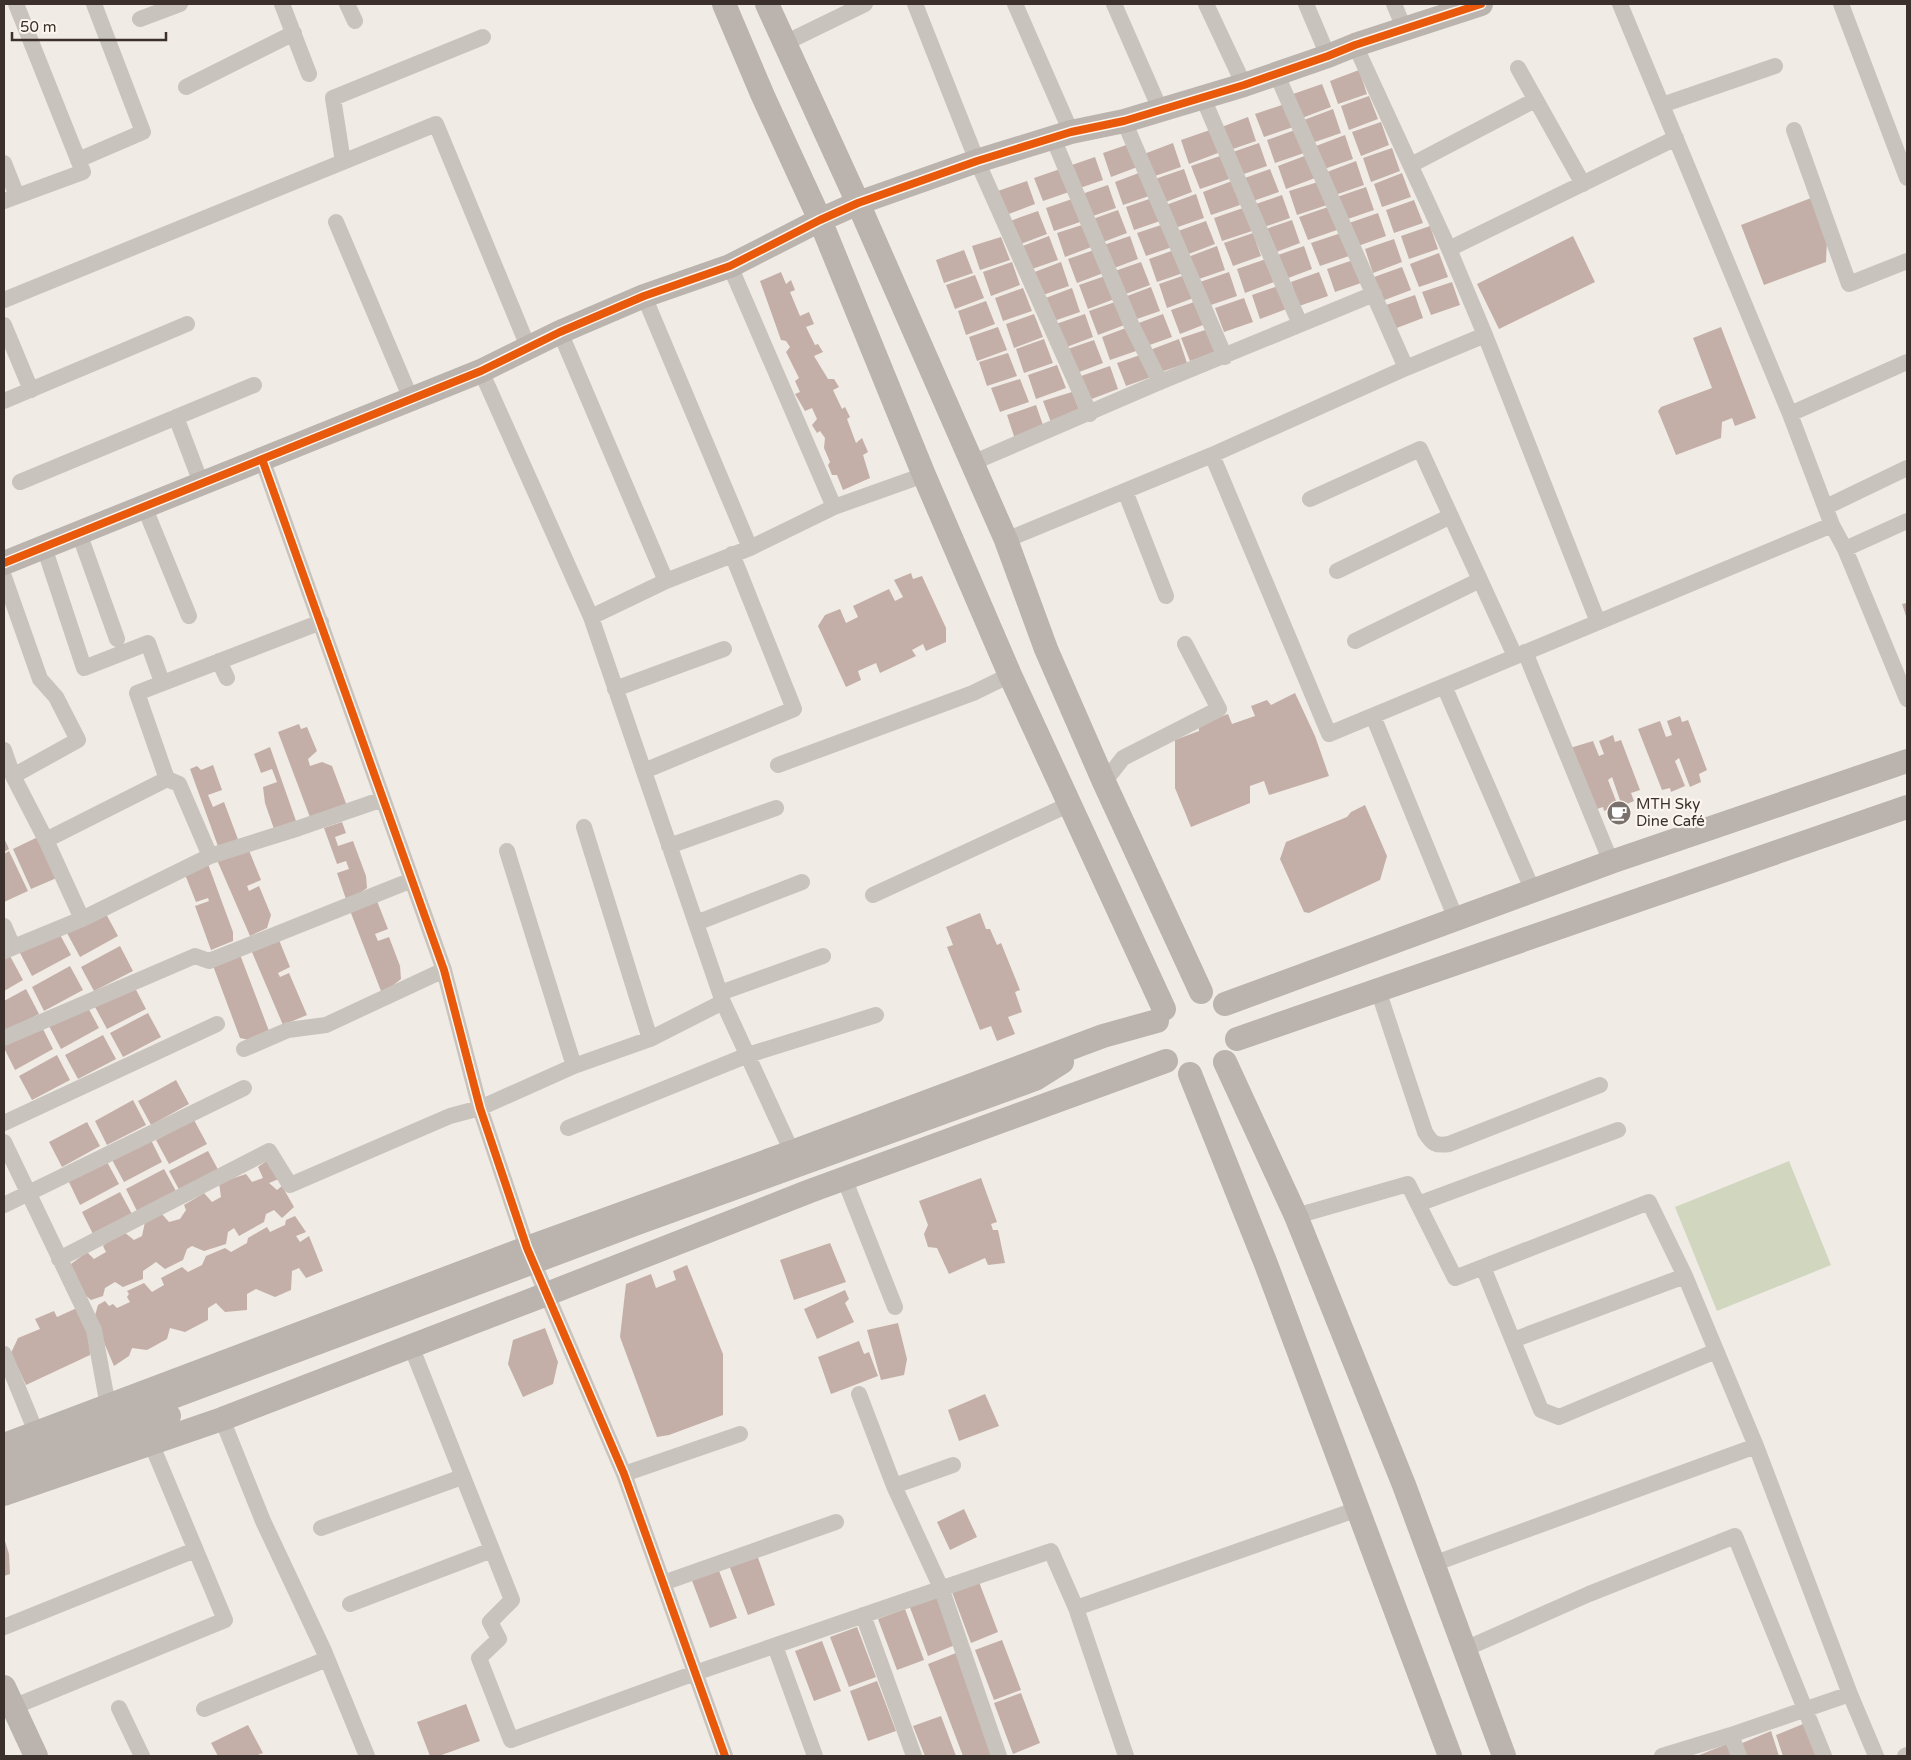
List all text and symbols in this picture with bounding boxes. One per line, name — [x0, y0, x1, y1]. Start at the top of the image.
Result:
scale bar — [12, 10, 166, 42]
text: 50 m — [20, 18, 57, 36]
place label: MTH Sky Dine Café — [1636, 795, 1705, 830]
cafe icon: MTH Sky Dine Café — [1606, 800, 1632, 826]

